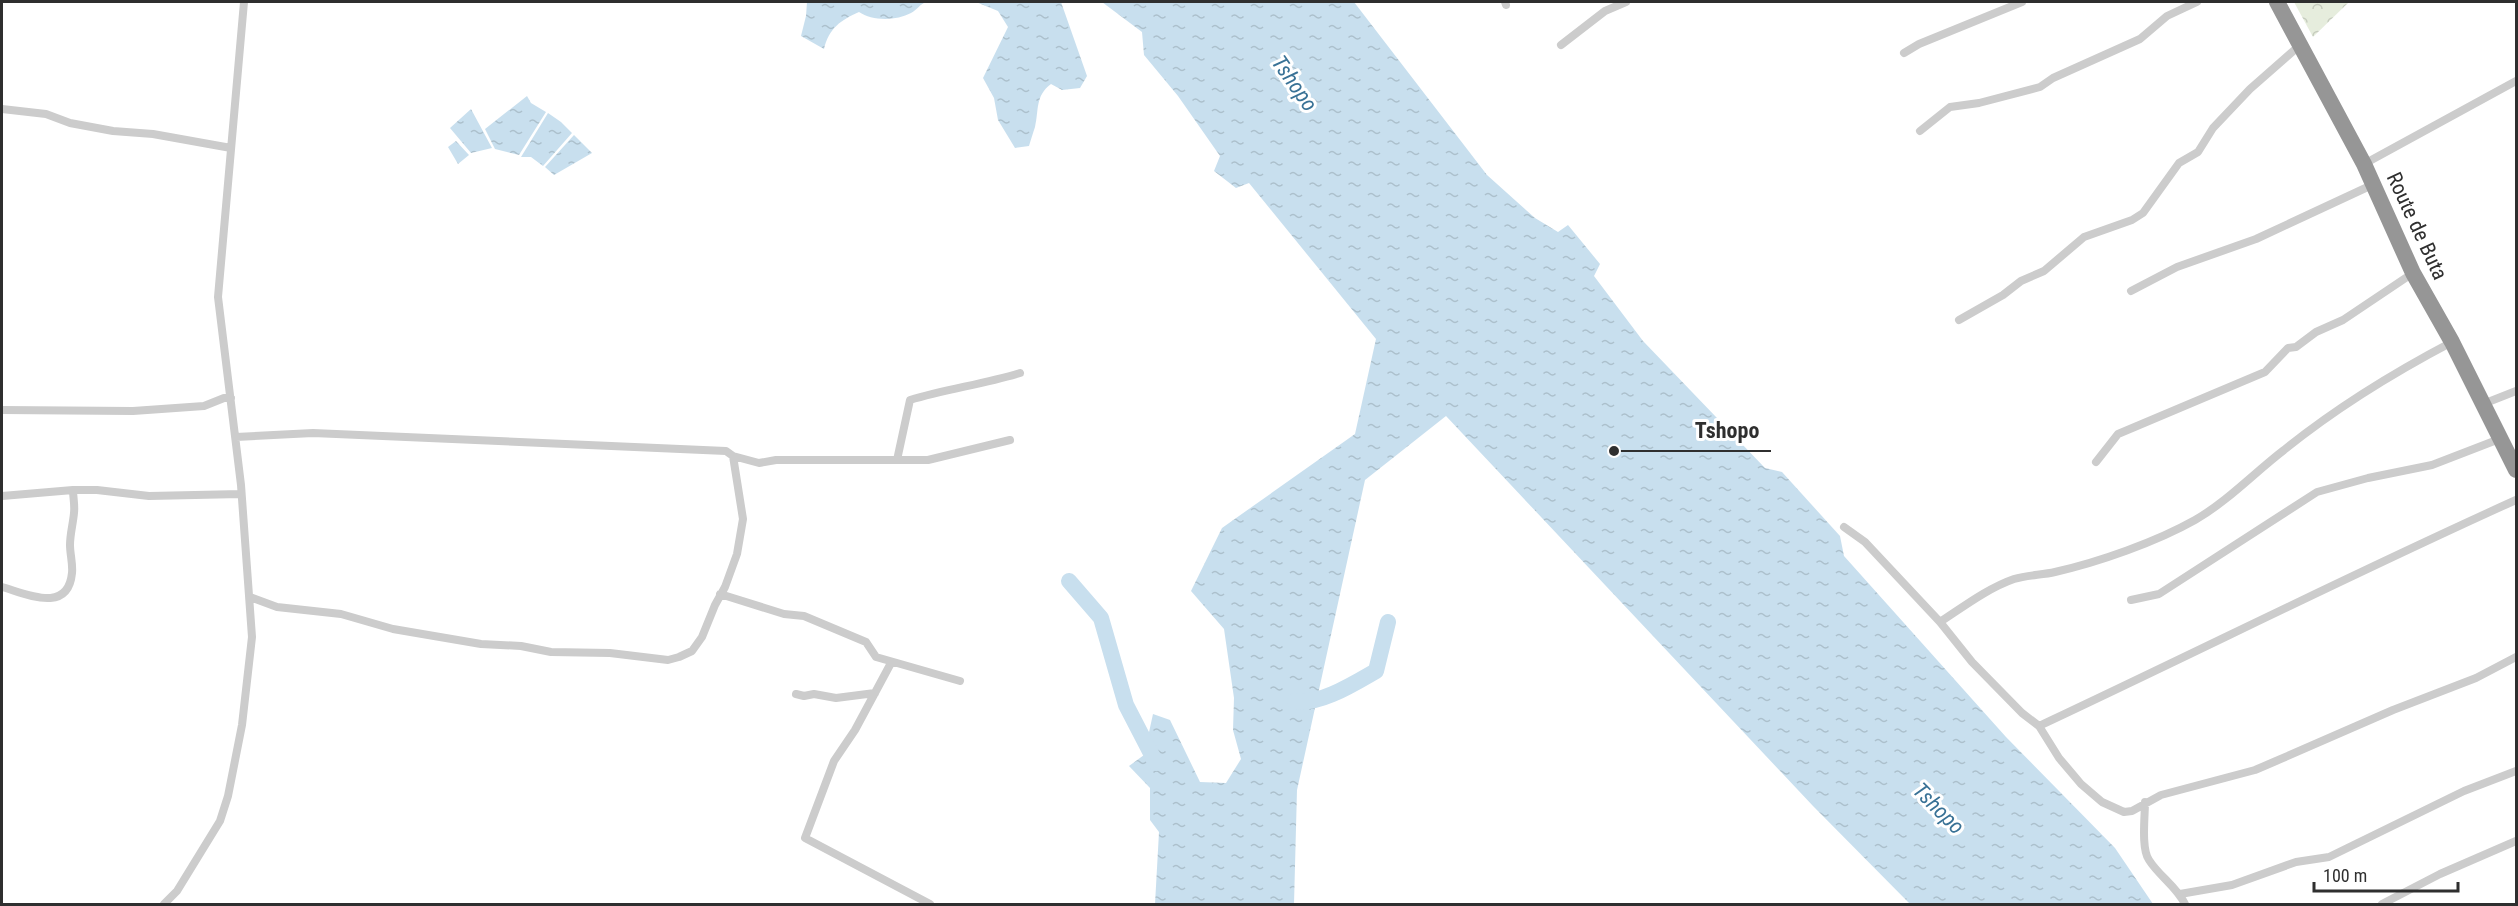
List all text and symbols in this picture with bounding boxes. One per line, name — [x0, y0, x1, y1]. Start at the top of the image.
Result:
water label: Tshopo — [1267, 51, 1323, 116]
street label: Route de Buta — [2382, 169, 2452, 283]
callout: Tshopo — [1683, 411, 1771, 451]
text: Tshopo — [1695, 418, 1759, 443]
water label: Tshopo — [1908, 778, 1969, 839]
scale bar — [2314, 855, 2458, 893]
text: 100 m — [2323, 865, 2367, 886]

